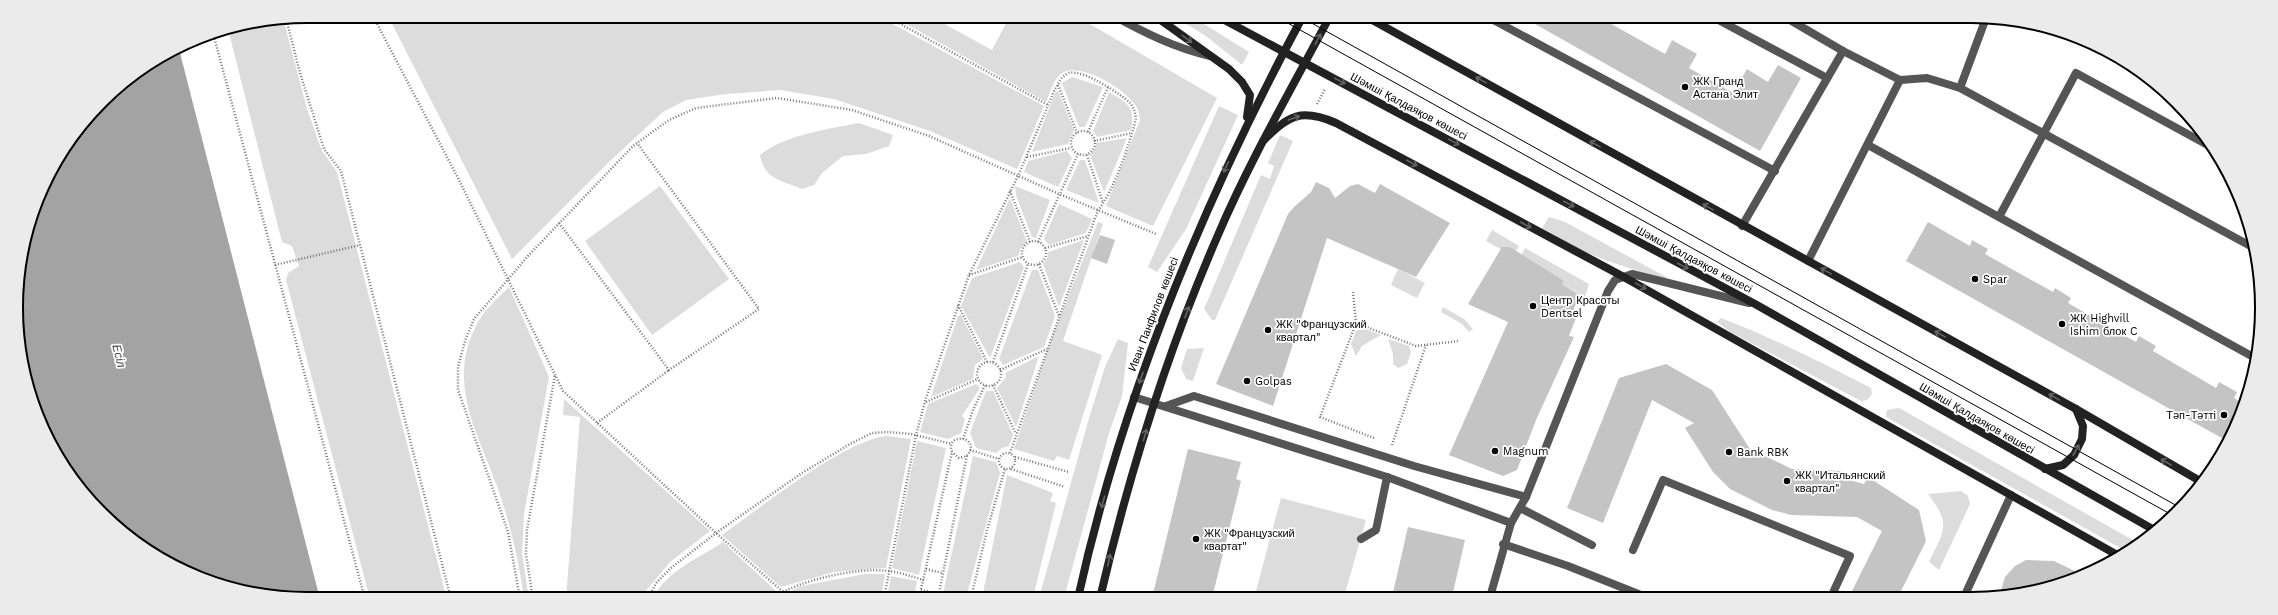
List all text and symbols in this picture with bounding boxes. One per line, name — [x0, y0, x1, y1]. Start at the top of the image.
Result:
one-way arrow — [1314, 33, 1322, 45]
one-way arrow — [1181, 35, 1192, 43]
street label: Шәмші Қалдаяқов көшесі — [1348, 70, 1469, 143]
place label: ЖК Гранд Астана Элит — [1693, 75, 1758, 101]
one-way arrow — [1475, 76, 1487, 84]
one-way arrow — [1334, 77, 1346, 85]
marker: ЖК Гранд Астана Элит — [1680, 82, 1690, 92]
one-way arrow — [1287, 114, 1300, 121]
one-way arrow — [1448, 139, 1460, 147]
one-way arrow — [1589, 139, 1601, 147]
one-way arrow — [1222, 160, 1229, 172]
one-way arrow — [1405, 160, 1417, 168]
one-way arrow — [1563, 201, 1575, 208]
one-way arrow — [1702, 202, 1714, 210]
one-way arrow — [1520, 221, 1532, 229]
street label: Шәмші Қалдаяқов көшесі — [1633, 223, 1754, 296]
street label: Иван Панфилов көшесі — [1126, 255, 1181, 373]
one-way arrow — [1677, 262, 1689, 270]
one-way arrow — [1820, 267, 1832, 275]
place label: Spar — [1983, 273, 2008, 286]
marker: Spar — [1970, 274, 1980, 284]
one-way arrow — [1634, 283, 1646, 291]
place label: Центр Красоты Dentsel — [1541, 294, 1619, 320]
marker: Центр Красоты Dentsel — [1528, 301, 1538, 311]
one-way arrow — [1183, 306, 1191, 318]
place label: ЖК Highvill Ishim блок C — [2070, 312, 2138, 338]
place label: ЖК "Французский квартал" — [1276, 318, 1367, 344]
marker: ЖК Highvill Ishim блок C — [2057, 319, 2067, 329]
marker: ЖК "Французский квартал" — [1263, 325, 1273, 335]
one-way arrow — [1934, 330, 1946, 337]
water label: Есіл — [109, 343, 129, 369]
one-way arrow — [1136, 371, 1144, 383]
place label: Golpas — [1255, 375, 1292, 388]
marker: Golpas — [1242, 376, 1252, 386]
street label: Шәмші Қалдаяқов көшесі — [1917, 380, 2037, 457]
one-way arrow — [2048, 392, 2060, 400]
place label: Тәп-Тәтті — [2166, 409, 2216, 422]
marker: Тәп-Тәтті — [2219, 410, 2229, 420]
one-way arrow — [1141, 429, 1149, 442]
one-way arrow — [2073, 444, 2081, 456]
place label: Magnum — [1503, 445, 1549, 458]
marker: Magnum — [1490, 446, 1500, 456]
place label: Bank RBK — [1737, 446, 1789, 459]
marker: Bank RBK — [1724, 447, 1734, 457]
one-way arrow — [2160, 457, 2172, 465]
place label: ЖК "Итальянский квартал" — [1795, 469, 1885, 495]
marker: ЖК "Итальянский квартал" — [1782, 476, 1792, 486]
one-way arrow — [1099, 496, 1106, 509]
place label: ЖК "Французский квартат" — [1204, 527, 1295, 553]
marker: ЖК "Французский квартат" — [1191, 534, 1201, 544]
one-way arrow — [1106, 554, 1114, 567]

